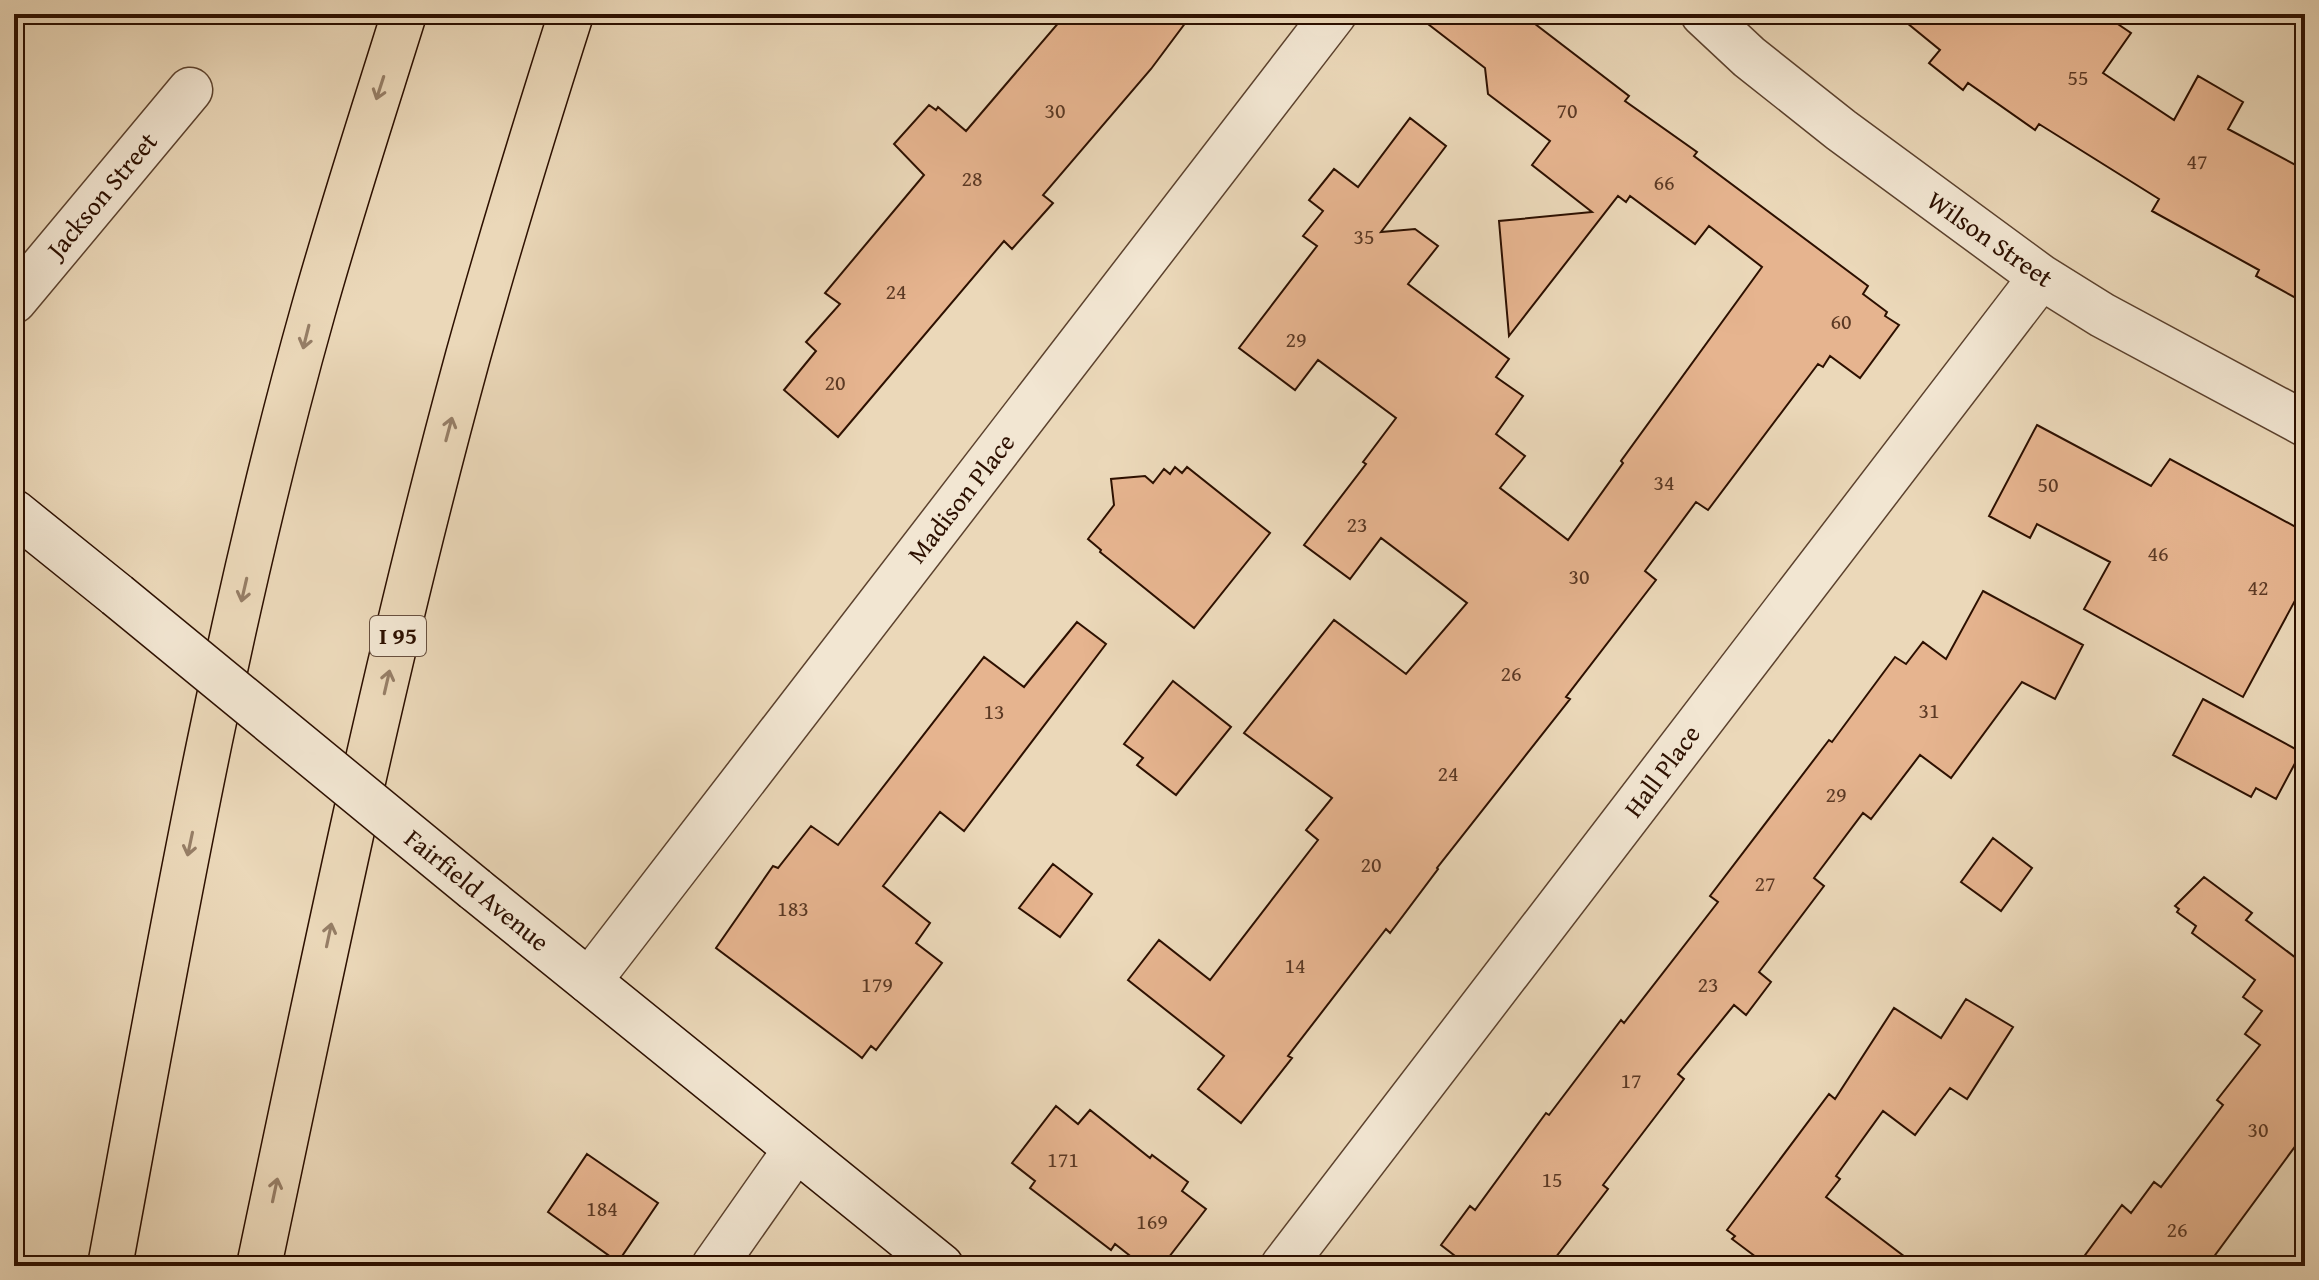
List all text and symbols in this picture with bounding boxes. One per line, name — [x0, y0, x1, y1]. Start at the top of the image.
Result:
house number: 55 — [2067, 61, 2089, 93]
one-way arrow — [372, 76, 387, 101]
house number: 30 — [1044, 94, 1066, 126]
house number: 70 — [1556, 94, 1578, 126]
street label: Jackson Street — [35, 123, 166, 269]
house number: 47 — [2186, 145, 2208, 177]
house number: 28 — [961, 162, 983, 194]
house number: 66 — [1653, 166, 1675, 198]
street label: Wilson Street — [1919, 181, 2061, 297]
house number: 35 — [1353, 220, 1375, 252]
house number: 24 — [885, 275, 907, 307]
house number: 60 — [1830, 305, 1852, 337]
house number: 29 — [1285, 323, 1307, 355]
one-way arrow — [298, 324, 313, 350]
house number: 20 — [824, 366, 846, 398]
one-way arrow — [442, 417, 457, 443]
street label: Madison Place — [897, 424, 1024, 571]
house number: 34 — [1653, 466, 1675, 498]
house number: 50 — [2037, 468, 2059, 500]
house number: 23 — [1346, 508, 1368, 540]
house number: 46 — [2147, 537, 2169, 569]
house number: 30 — [1568, 560, 1590, 592]
house number: 42 — [2247, 571, 2269, 603]
one-way arrow — [236, 577, 251, 602]
road number: I 95 — [370, 616, 426, 656]
house number: 26 — [1500, 657, 1522, 689]
one-way arrow — [380, 669, 395, 695]
house number: 31 — [1918, 694, 1940, 726]
house number: 13 — [983, 695, 1005, 727]
street label: Hall Place — [1614, 716, 1709, 825]
house number: 24 — [1437, 757, 1459, 789]
house number: 29 — [1825, 778, 1847, 810]
street label: Fairfield Avenue — [396, 819, 558, 960]
one-way arrow — [181, 831, 196, 856]
house number: 20 — [1360, 848, 1382, 880]
house number: 27 — [1754, 867, 1776, 899]
house number: 183 — [777, 892, 809, 924]
one-way arrow — [322, 923, 337, 949]
house number: 14 — [1284, 949, 1306, 981]
house number: 179 — [861, 968, 893, 1000]
house number: 23 — [1697, 968, 1719, 1000]
house number: 17 — [1620, 1064, 1642, 1096]
house number: 30 — [2247, 1113, 2269, 1145]
house number: 171 — [1047, 1143, 1079, 1175]
house number: 15 — [1541, 1163, 1563, 1195]
one-way arrow — [268, 1177, 283, 1203]
house number: 184 — [586, 1192, 618, 1224]
house number: 169 — [1136, 1205, 1168, 1237]
house number: 26 — [2166, 1213, 2188, 1245]

